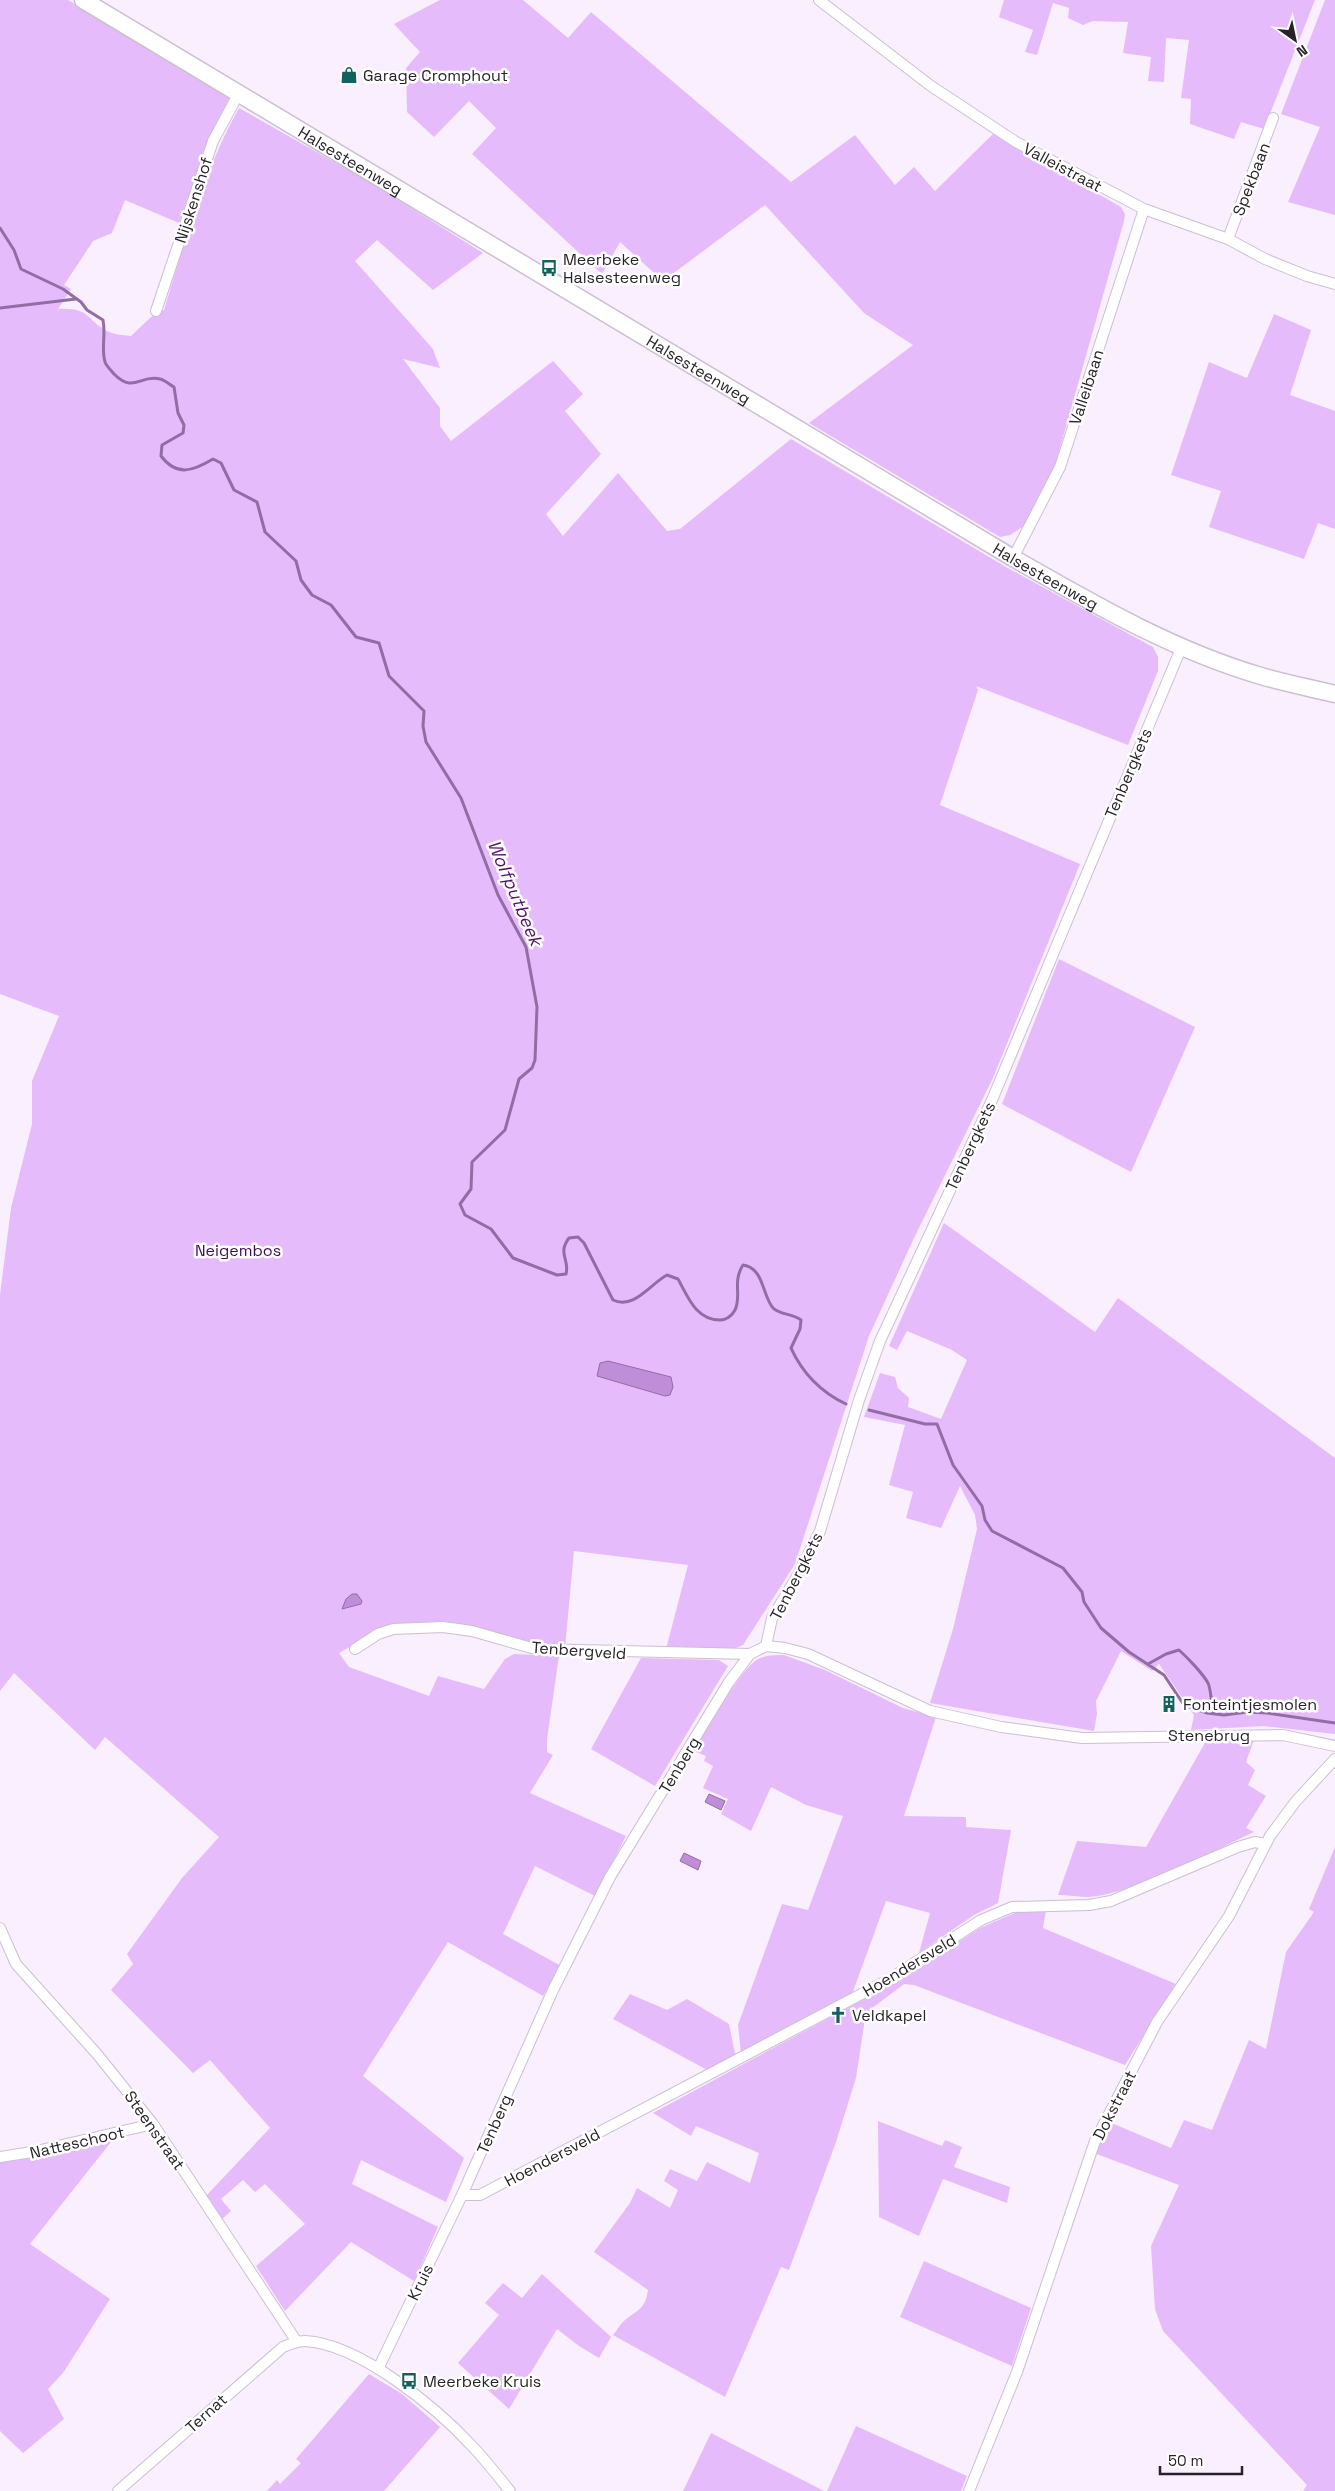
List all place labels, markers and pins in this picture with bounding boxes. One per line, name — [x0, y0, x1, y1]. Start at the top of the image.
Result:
shop icon: Garage Cromphout — [339, 65, 359, 85]
place label: Garage Cromphout — [363, 65, 508, 86]
place label: Meerbeke Halsesteenweg — [563, 249, 681, 288]
bus stop icon: Meerbeke Halsesteenweg — [539, 258, 559, 278]
building icon: Fonteintjesmolen — [1159, 1694, 1179, 1714]
place label: Fonteintjesmolen — [1183, 1694, 1317, 1715]
church icon: Veldkapel — [828, 2005, 848, 2025]
place label: Veldkapel — [852, 2005, 926, 2026]
bus stop icon: Meerbeke Kruis — [399, 2371, 419, 2391]
place label: Meerbeke Kruis — [423, 2371, 541, 2392]

